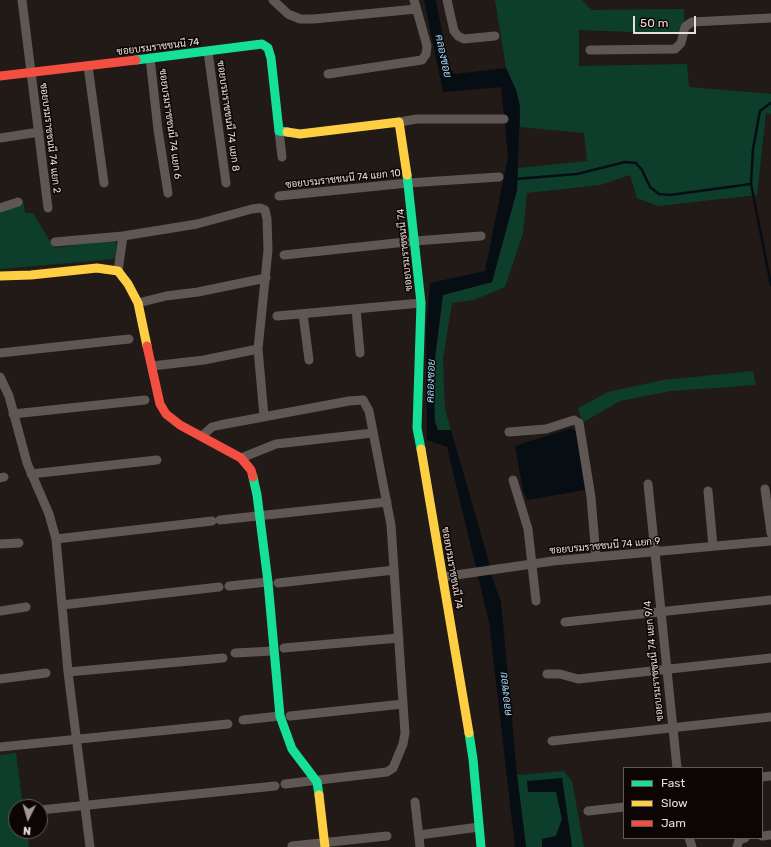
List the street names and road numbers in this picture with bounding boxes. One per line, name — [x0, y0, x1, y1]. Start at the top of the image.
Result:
street label: ซอยบรมราชชนนี 74 — [116, 36, 200, 58]
street label: ซอยบรมราชชนนี 74 แยก 8 — [214, 60, 242, 172]
street label: ซอยบรมราชชนนี 74 แยก 6 — [156, 68, 184, 180]
street label: ซอยบรมราชชนนี 74 แยก 2 — [37, 82, 63, 194]
street label: ซอยบรมราชชนนี 74 แยก 10 — [285, 167, 401, 191]
street label: ซอยบรมราชชนนี 74 — [395, 208, 415, 292]
street label: ซอยบรมราชชนนี 74 — [439, 526, 465, 610]
street label: ซอยบรมราชชนนี 74 แยก 9 — [549, 535, 661, 557]
street label: ซอยบรมราชชนนี 74 แยก 9/4 — [642, 600, 666, 722]

